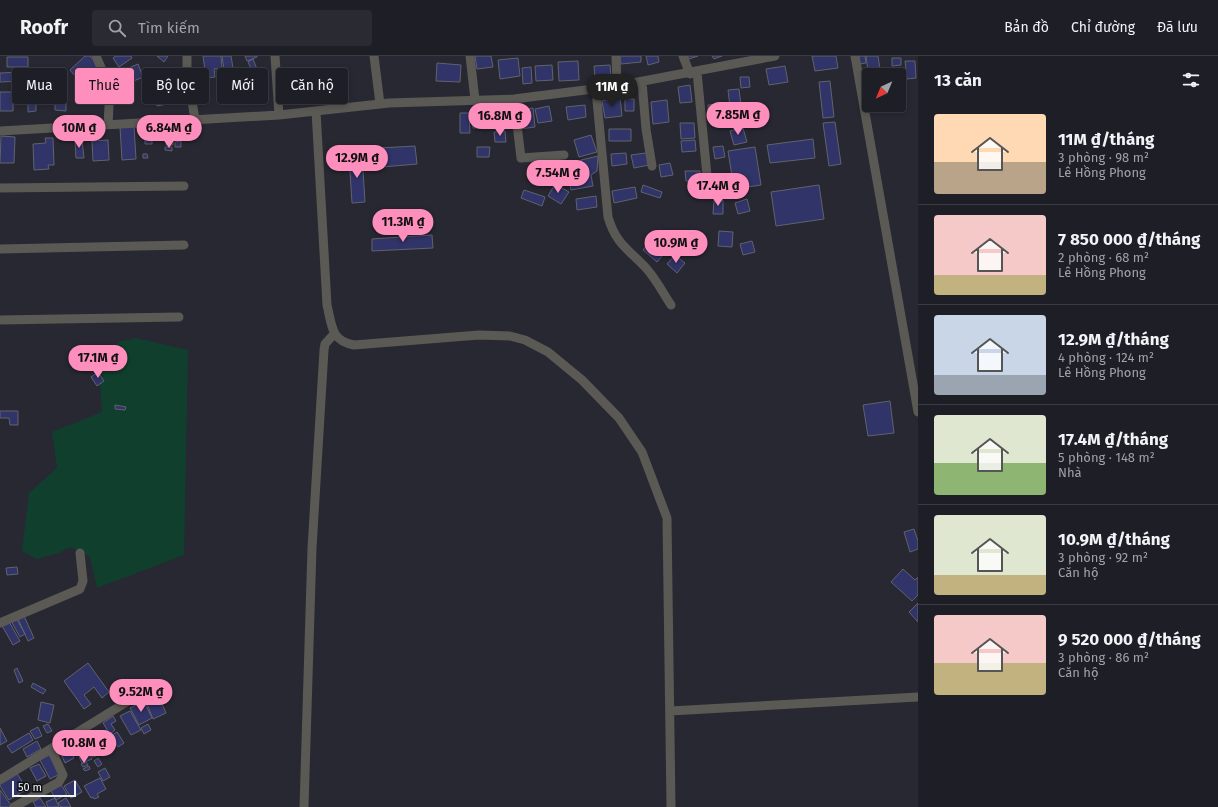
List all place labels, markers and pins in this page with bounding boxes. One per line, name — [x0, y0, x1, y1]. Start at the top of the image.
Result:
pin: 11M ₫ — [584, 74, 640, 108]
pin: 7.85M ₫ — [701, 102, 775, 136]
pin: 16.8M ₫ — [463, 103, 537, 137]
pin: 10M ₫ — [51, 115, 107, 149]
pin: 6.84M ₫ — [132, 115, 206, 149]
pin: 12.9M ₫ — [320, 145, 394, 179]
pin: 7.54M ₫ — [521, 160, 595, 194]
pin: 17.4M ₫ — [681, 173, 755, 207]
pin: 11.3M ₫ — [366, 209, 440, 243]
pin: 10.9M ₫ — [639, 230, 713, 264]
pin: 17.1M ₫ — [61, 345, 135, 379]
pin: 9.52M ₫ — [104, 679, 178, 713]
pin: 10.8M ₫ — [47, 730, 121, 764]

